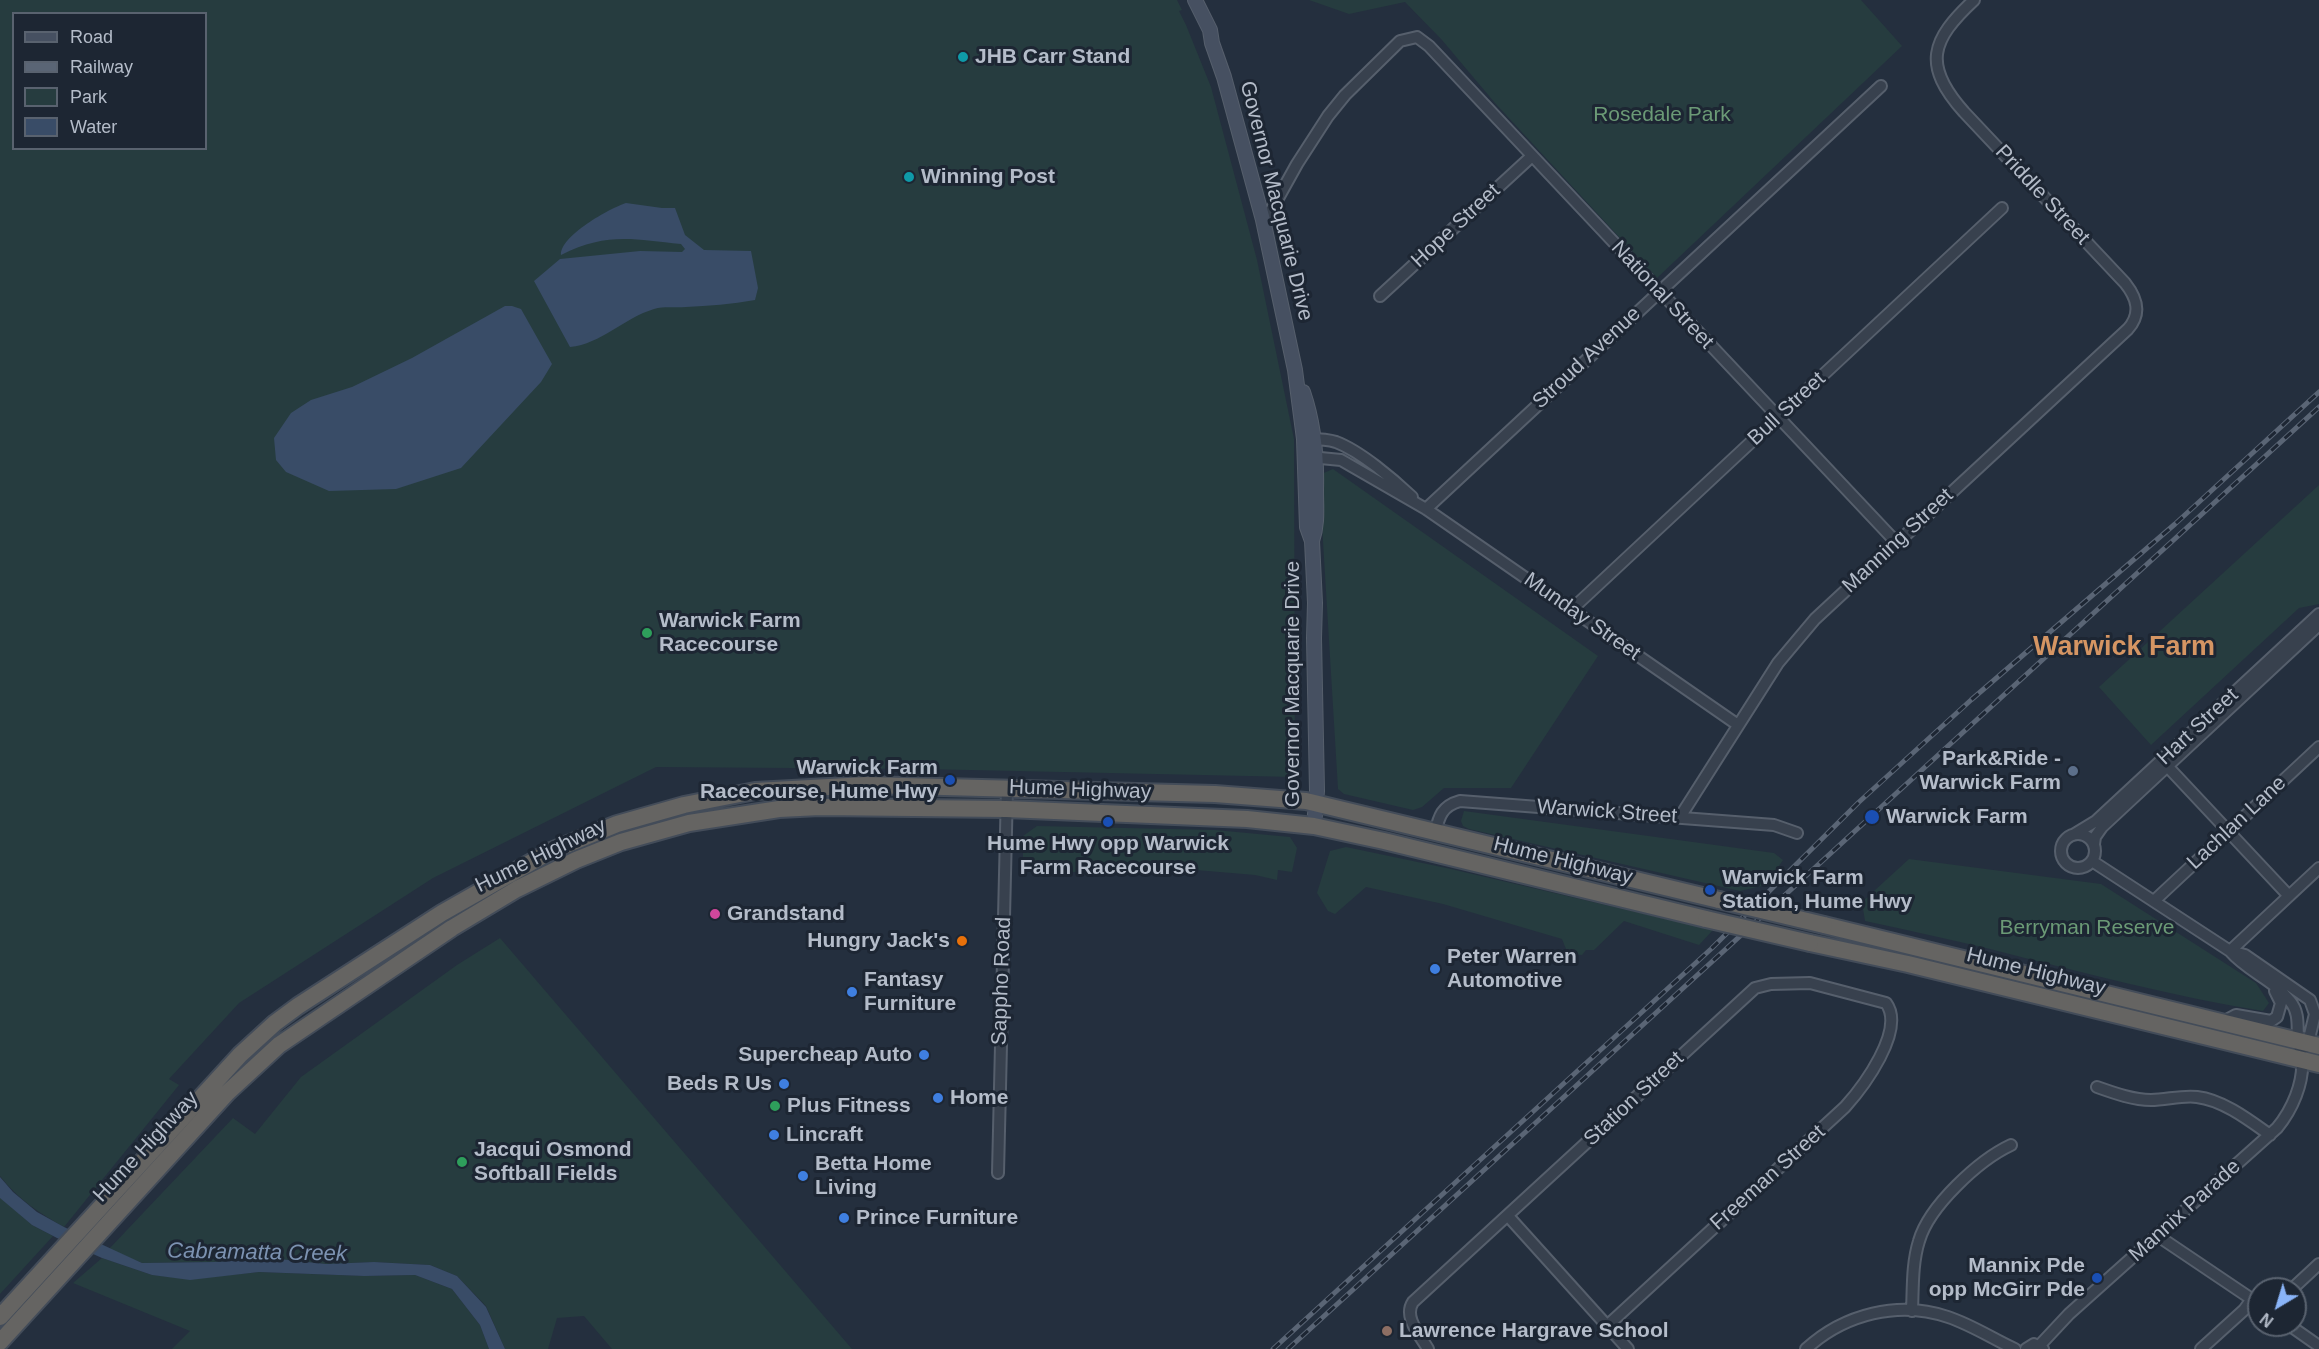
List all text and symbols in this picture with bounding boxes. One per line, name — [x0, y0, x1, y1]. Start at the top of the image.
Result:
legend — [12, 12, 207, 150]
text: Road — [70, 27, 113, 47]
place label: JHB Carr Stand — [975, 44, 1130, 70]
marker: JHB Carr Stand — [956, 50, 970, 64]
text: Railway — [70, 57, 133, 77]
street label: Governor Macquarie Drive — [1234, 78, 1318, 324]
text: Park — [70, 87, 107, 107]
park label: Rosedale Park — [1593, 102, 1731, 128]
text: Water — [70, 117, 117, 137]
street label: Priddle Street — [1989, 140, 2095, 250]
place label: Winning Post — [921, 164, 1055, 190]
marker: Winning Post — [902, 170, 916, 184]
street label: Hope Street — [1406, 179, 1506, 273]
street label: National Street — [1605, 236, 1719, 354]
street label: Stroud Avenue — [1528, 302, 1646, 414]
street label: Bull Street — [1743, 367, 1831, 451]
street label: Manning Street — [1837, 483, 1959, 599]
street label: Governor Macquarie Drive — [1280, 561, 1306, 807]
street label: Munday Street — [1519, 568, 1645, 666]
place label: Warwick Farm Racecourse — [659, 608, 801, 658]
marker: Warwick Farm Racecourse — [640, 626, 654, 640]
district label: Warwick Farm — [2033, 632, 2215, 664]
street label: Hart Street — [2152, 683, 2244, 771]
place label: Park&Ride - Warwick Farm — [1919, 746, 2061, 796]
place label: Warwick Farm Racecourse, Hume Hwy — [700, 755, 938, 805]
marker: Park&Ride - Warwick Farm — [2066, 764, 2080, 778]
street label: Lachlan Lane — [2182, 771, 2292, 875]
marker: Warwick Farm Racecourse, Hume Hwy — [943, 773, 957, 787]
street label: Hume Highway — [1008, 775, 1152, 805]
street label: Warwick Street — [1536, 795, 1678, 829]
place label: Warwick Farm — [1886, 804, 2028, 830]
marker: Warwick Farm — [1863, 808, 1881, 826]
street label: Hume Highway — [471, 813, 611, 899]
marker: Hume Hwy opp Warwick Farm Racecourse — [1101, 815, 1115, 829]
place label: Hume Hwy opp Warwick Farm Racecourse — [987, 831, 1229, 881]
street label: Hume Highway — [1491, 832, 1635, 890]
place label: Warwick Farm Station, Hume Hwy — [1722, 865, 1912, 915]
marker: Warwick Farm Station, Hume Hwy — [1703, 883, 1717, 897]
place label: Grandstand — [727, 901, 845, 927]
marker: Grandstand — [708, 907, 722, 921]
park label: Berryman Reserve — [1999, 915, 2175, 941]
street label: Sappho Road — [987, 916, 1017, 1046]
place label: Hungry Jack's — [807, 928, 950, 954]
marker: Hungry Jack's — [955, 934, 969, 948]
street label: Hume Highway — [1964, 943, 2108, 1001]
place label: Peter Warren Automotive — [1447, 944, 1577, 994]
marker: Peter Warren Automotive — [1428, 962, 1442, 976]
place label: Fantasy Furniture — [864, 967, 956, 1017]
marker: Fantasy Furniture — [845, 985, 859, 999]
place label: Supercheap Auto — [738, 1042, 912, 1068]
street label: Station Street — [1579, 1046, 1689, 1152]
marker: Supercheap Auto — [917, 1048, 931, 1062]
place label: Beds R Us — [667, 1071, 772, 1097]
marker: Beds R Us — [777, 1077, 791, 1091]
place label: Home — [950, 1085, 1008, 1111]
street label: Hume Highway — [88, 1086, 204, 1208]
marker: Home — [931, 1091, 945, 1105]
place label: Plus Fitness — [787, 1093, 911, 1119]
marker: Plus Fitness — [768, 1099, 782, 1113]
street label: Freeman Street — [1705, 1120, 1831, 1236]
place label: Lincraft — [786, 1122, 863, 1148]
marker: Lincraft — [767, 1128, 781, 1142]
place label: Jacqui Osmond Softball Fields — [474, 1137, 632, 1187]
place label: Betta Home Living — [815, 1151, 932, 1201]
street label: Mannix Parade — [2124, 1154, 2246, 1268]
marker: Jacqui Osmond Softball Fields — [455, 1155, 469, 1169]
marker: Betta Home Living — [796, 1169, 810, 1183]
place label: Prince Furniture — [856, 1205, 1018, 1231]
marker: Prince Furniture — [837, 1211, 851, 1225]
water label: Cabramatta Creek — [167, 1238, 347, 1268]
place label: Mannix Pde opp McGirr Pde — [1929, 1253, 2085, 1303]
marker: Mannix Pde opp McGirr Pde — [2090, 1271, 2104, 1285]
north arrow — [2247, 1277, 2307, 1337]
text: N — [2257, 1310, 2277, 1330]
place label: Lawrence Hargrave School — [1399, 1318, 1669, 1344]
marker: Lawrence Hargrave School — [1380, 1324, 1394, 1338]

